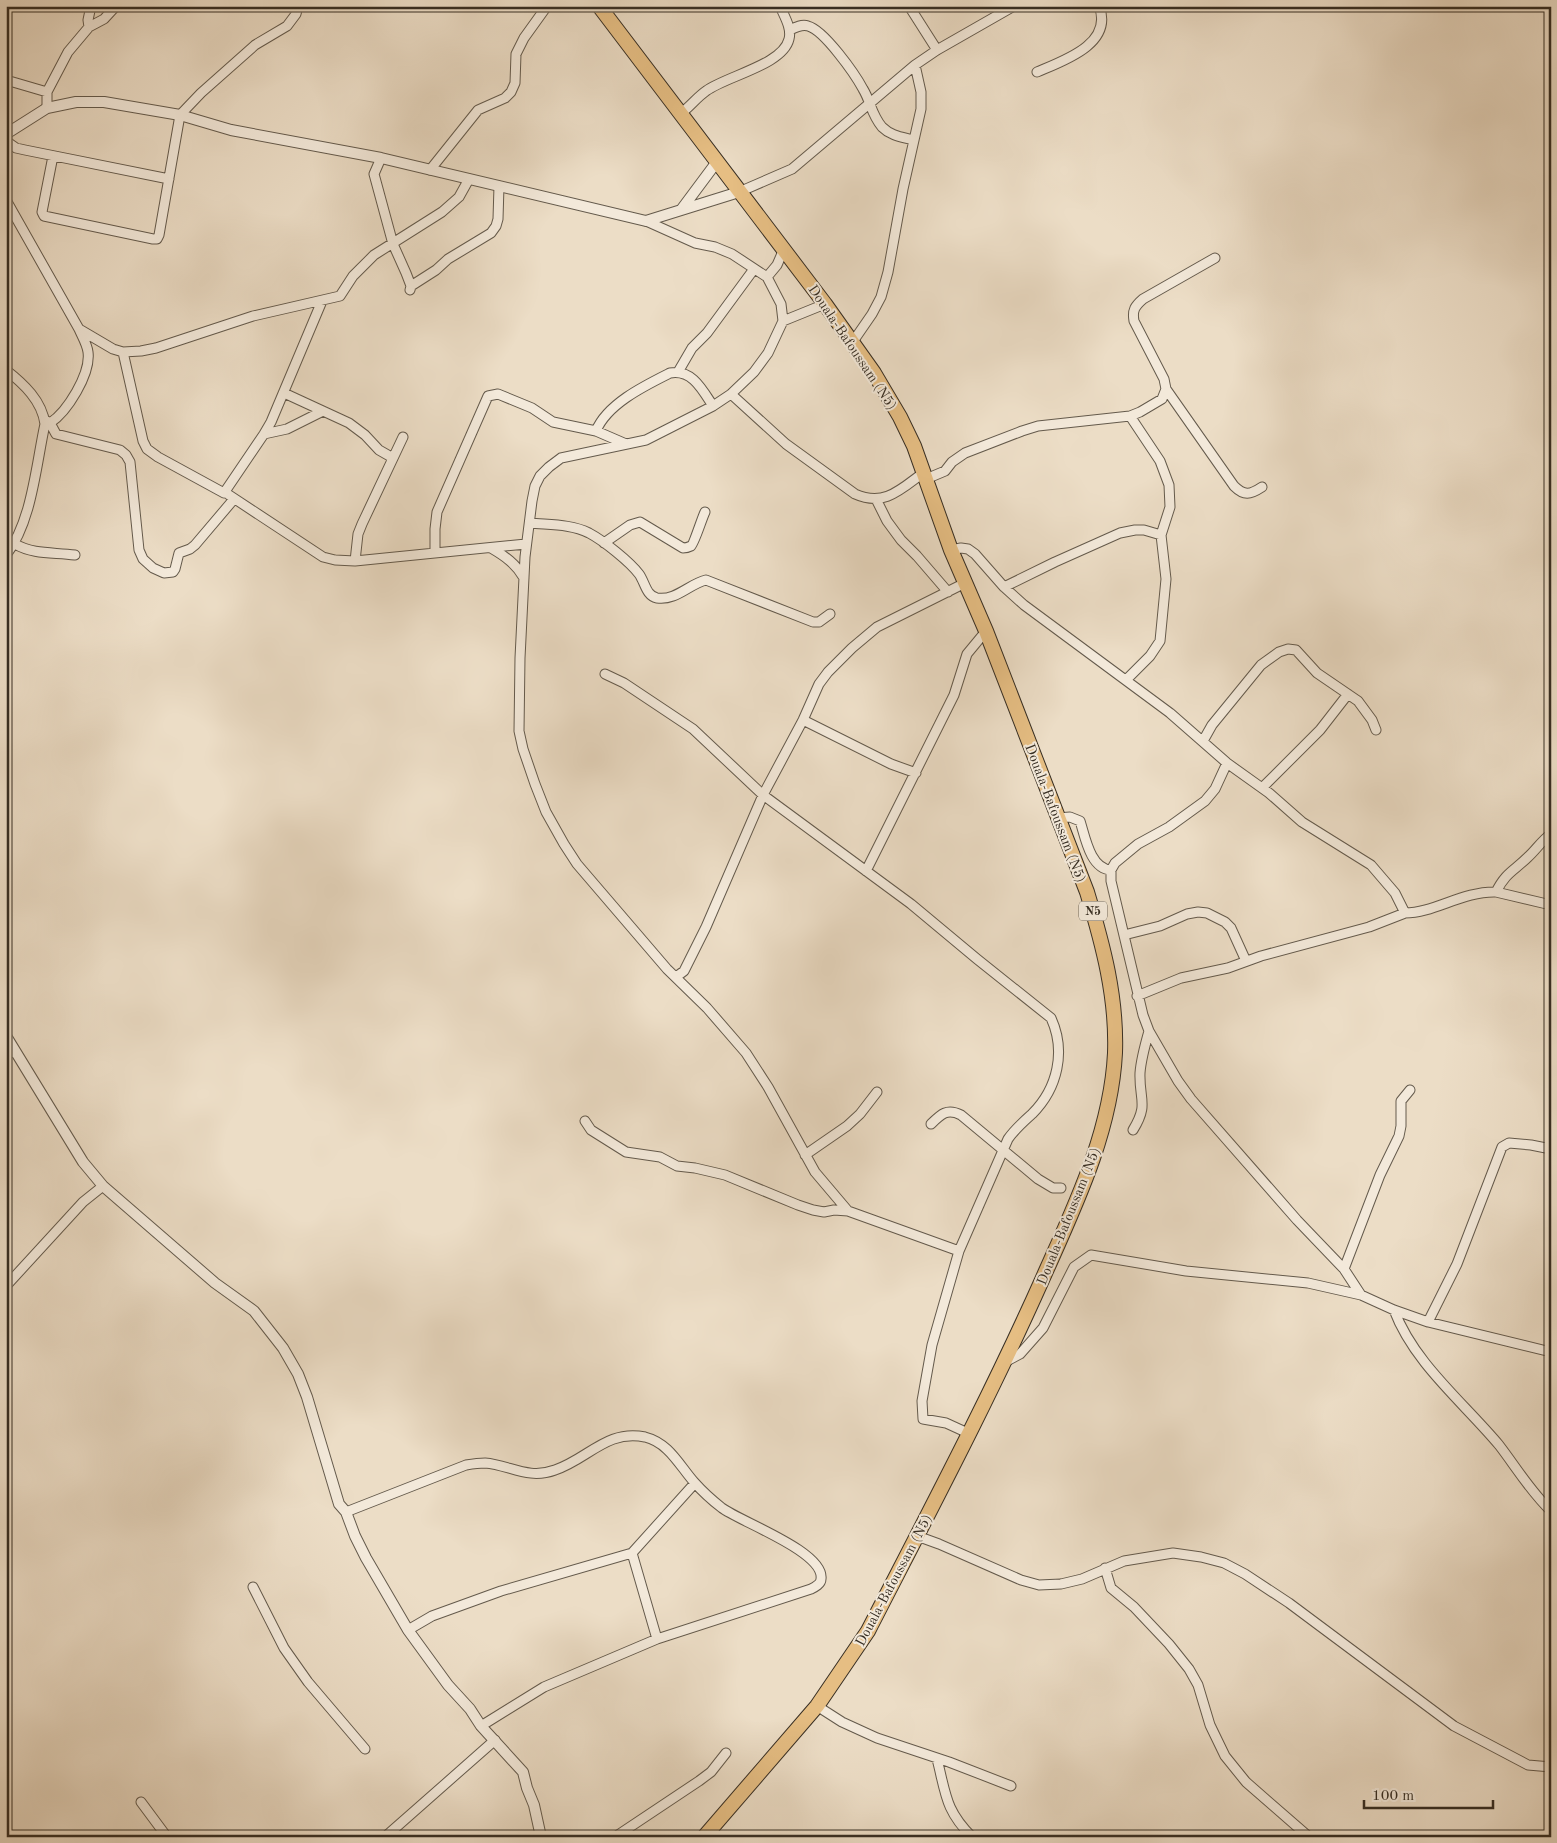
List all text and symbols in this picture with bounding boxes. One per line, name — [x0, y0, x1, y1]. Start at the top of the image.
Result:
street label: Douala-Bafoussam (N5) — [805, 283, 899, 412]
street label: Douala-Bafoussam (N5) — [1022, 742, 1088, 885]
road number: N5 — [1079, 901, 1107, 920]
street label: Douala-Bafoussam (N5) — [1035, 1146, 1103, 1287]
street label: Douala-Bafoussam (N5) — [853, 1512, 935, 1649]
scale bar — [1364, 1778, 1493, 1810]
text: 100 m — [1372, 1789, 1414, 1804]

